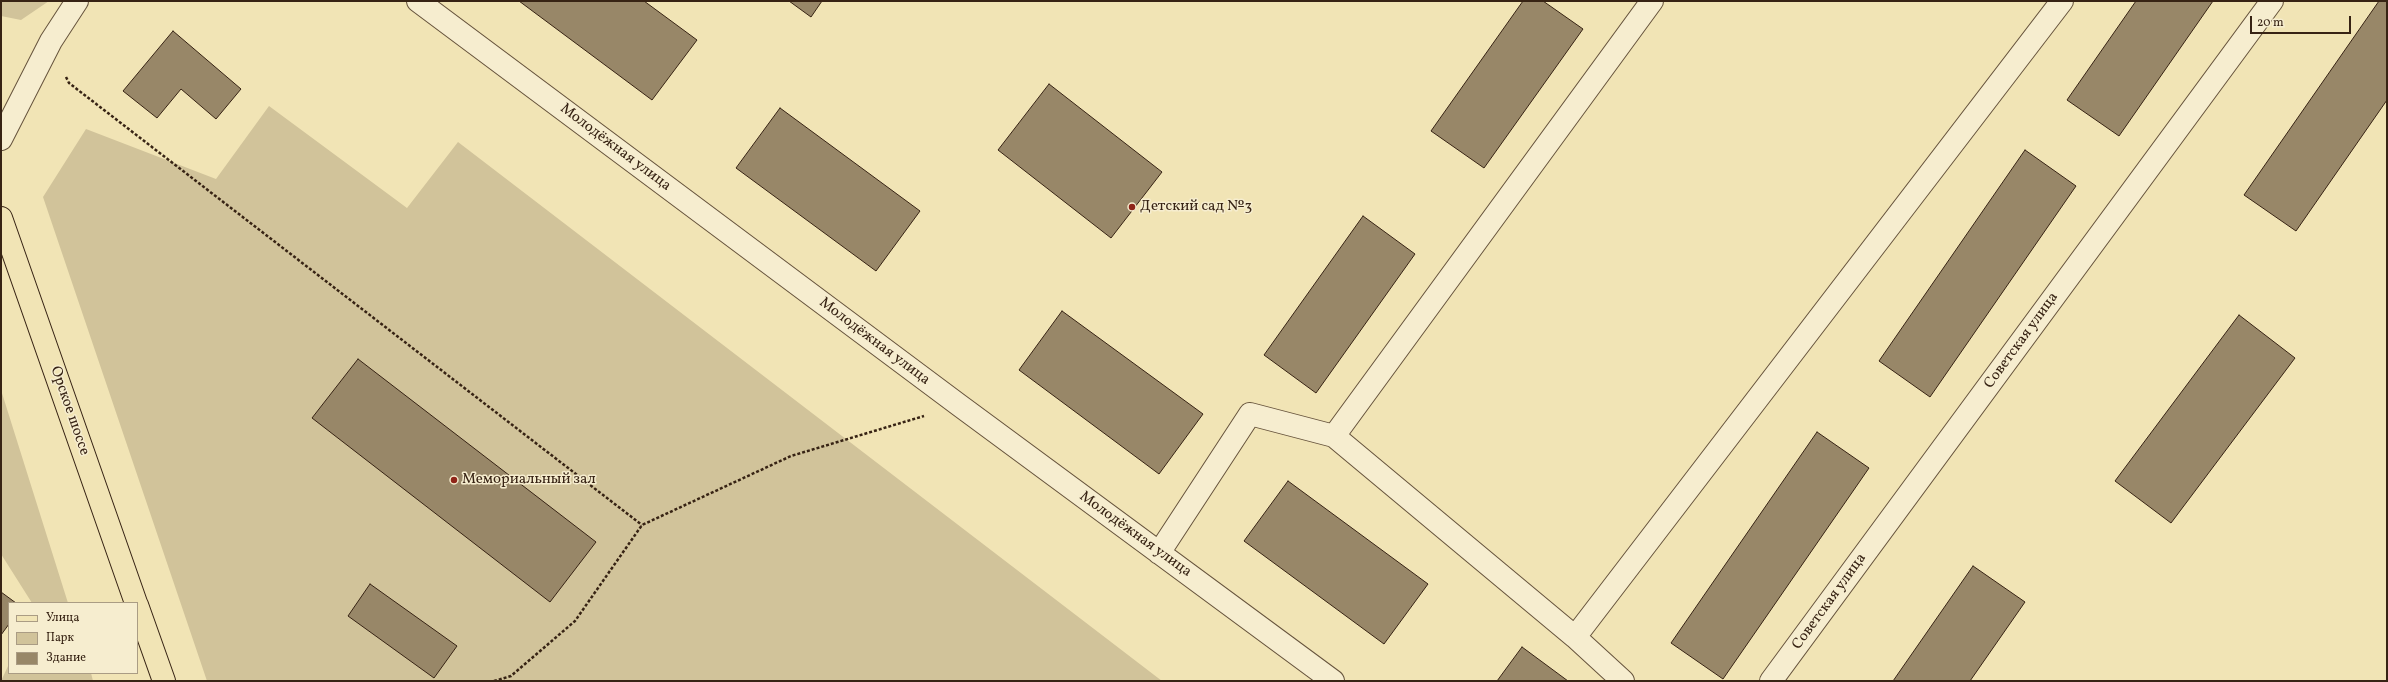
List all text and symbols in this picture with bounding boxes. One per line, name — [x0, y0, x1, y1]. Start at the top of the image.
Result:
scale bar — [2252, 8, 2353, 34]
text: 20 m — [2257, 15, 2284, 31]
street label: Молодёжная улица — [556, 100, 674, 196]
place label: Детский сад №3 — [1140, 198, 1252, 216]
marker: Детский сад №3 — [1127, 202, 1137, 212]
street label: Советская улица — [1981, 289, 2063, 393]
street label: Молодёжная улица — [815, 294, 933, 390]
street label: Орское шоссе — [45, 364, 93, 458]
place label: Мемориальный зал — [462, 471, 596, 489]
marker: Мемориальный зал — [449, 475, 459, 485]
street label: Молодёжная улица — [1075, 488, 1195, 582]
street label: Советская улица — [1789, 550, 1871, 654]
legend — [8, 602, 138, 674]
text: Улица — [46, 610, 79, 626]
text: Парк — [46, 630, 74, 646]
text: Здание — [46, 650, 86, 666]

